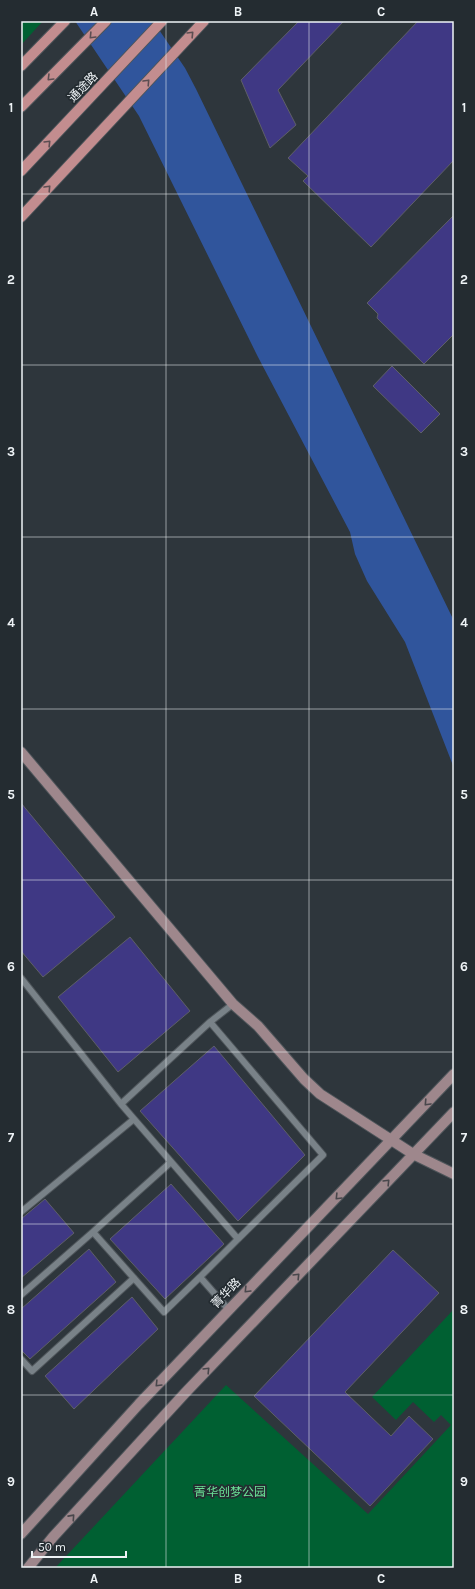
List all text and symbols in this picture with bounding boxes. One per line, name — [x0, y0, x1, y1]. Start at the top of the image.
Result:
text: A — [90, 4, 98, 19]
text: B — [234, 4, 242, 19]
text: C — [377, 4, 385, 19]
one-way arrow — [89, 31, 97, 39]
one-way arrow — [187, 31, 194, 39]
street label: 通途路 — [65, 69, 101, 105]
one-way arrow — [47, 73, 55, 81]
one-way arrow — [142, 79, 149, 87]
text: 1 — [9, 100, 13, 115]
text: 1 — [462, 100, 466, 115]
one-way arrow — [43, 140, 51, 148]
one-way arrow — [43, 185, 50, 193]
text: 2 — [7, 272, 15, 287]
text: 2 — [460, 272, 468, 287]
text: 3 — [7, 444, 15, 459]
text: 3 — [460, 444, 468, 459]
text: 4 — [7, 615, 15, 630]
text: 4 — [460, 615, 468, 630]
text: 5 — [7, 787, 15, 802]
text: 5 — [460, 787, 468, 802]
text: 6 — [7, 959, 15, 974]
text: 6 — [460, 959, 468, 974]
one-way arrow — [424, 1098, 432, 1106]
text: 7 — [8, 1130, 15, 1145]
text: 7 — [461, 1130, 468, 1145]
one-way arrow — [382, 1179, 390, 1187]
one-way arrow — [335, 1192, 342, 1200]
one-way arrow — [292, 1273, 300, 1281]
street label: 菁华路 — [208, 1275, 244, 1311]
one-way arrow — [244, 1285, 252, 1293]
text: 8 — [7, 1302, 15, 1317]
text: 8 — [460, 1302, 468, 1317]
one-way arrow — [202, 1367, 210, 1375]
one-way arrow — [155, 1379, 162, 1387]
text: 9 — [7, 1474, 15, 1489]
text: 9 — [460, 1474, 468, 1489]
park label: 菁华创梦公园 — [194, 1485, 266, 1499]
one-way arrow — [67, 1514, 74, 1522]
scale bar — [32, 1533, 126, 1559]
text: 50 m — [38, 1540, 66, 1554]
text: A — [90, 1571, 98, 1586]
text: B — [234, 1571, 242, 1586]
text: C — [377, 1571, 385, 1586]

